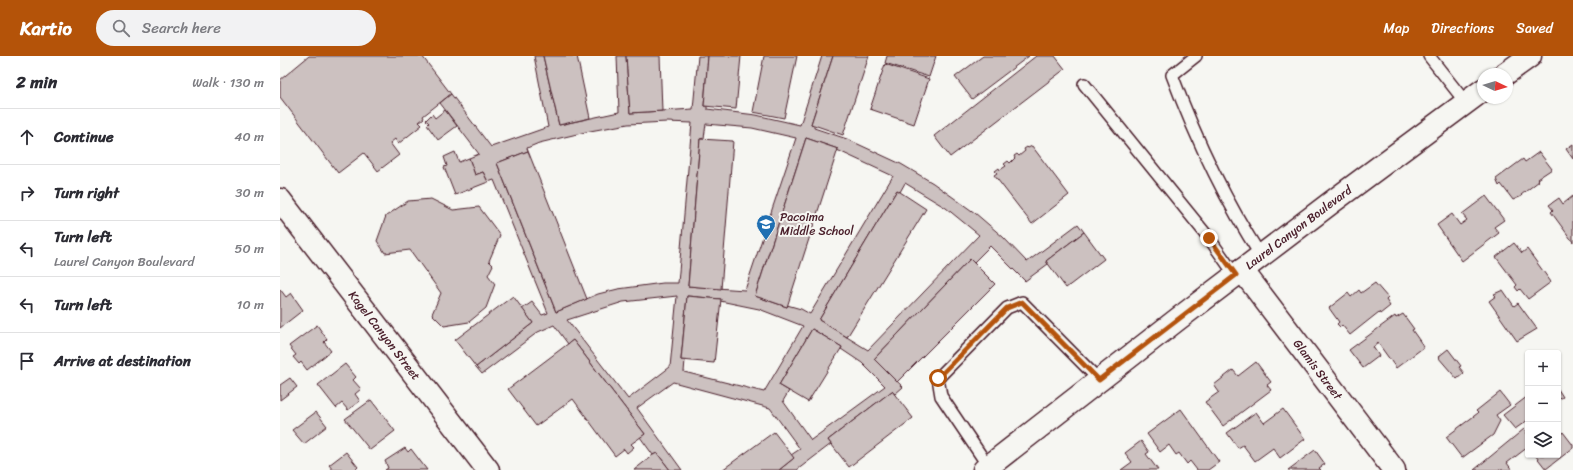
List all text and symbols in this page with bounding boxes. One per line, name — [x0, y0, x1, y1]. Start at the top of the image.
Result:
search box — [96, 10, 376, 46]
text: Kartio — [20, 12, 72, 45]
text: Search here — [142, 15, 221, 41]
text: Map — [1383, 16, 1409, 41]
text: Directions — [1431, 16, 1494, 41]
text: Saved — [1516, 16, 1553, 41]
icon: search — [110, 17, 132, 39]
text: 2 min — [16, 67, 57, 97]
north arrow — [1477, 68, 1513, 104]
text: Walk · 130 m — [192, 71, 264, 94]
text: Continue — [54, 124, 114, 150]
text: 40 m — [234, 125, 264, 148]
icon: ahead — [16, 126, 38, 148]
street label: Laurel Canyon Boulevard — [1240, 179, 1357, 276]
text: Turn right — [54, 180, 119, 206]
text: 30 m — [235, 181, 264, 204]
icon: right — [16, 182, 38, 204]
place label: Pacoima Middle School — [780, 206, 854, 242]
school or university icon: Pacoima Middle School — [755, 213, 777, 241]
text: Turn left — [54, 224, 112, 250]
route end — [1200, 229, 1218, 247]
text: 50 m — [234, 237, 264, 260]
icon: left — [16, 238, 38, 260]
text: Laurel Canyon Boulevard — [54, 250, 194, 273]
street label: Kagel Canyon Street — [342, 286, 426, 385]
text: Turn left — [54, 292, 112, 318]
text: 10 m — [237, 293, 264, 316]
icon: left — [16, 294, 38, 316]
street label: Glamis Street — [1287, 334, 1349, 406]
text: Arrive at destination — [54, 348, 191, 374]
icon: arrive — [16, 350, 38, 372]
map controls — [1525, 350, 1561, 458]
button: + — [1525, 350, 1561, 386]
route start — [929, 369, 947, 387]
button: − — [1525, 386, 1561, 422]
button: layers — [1525, 422, 1561, 458]

